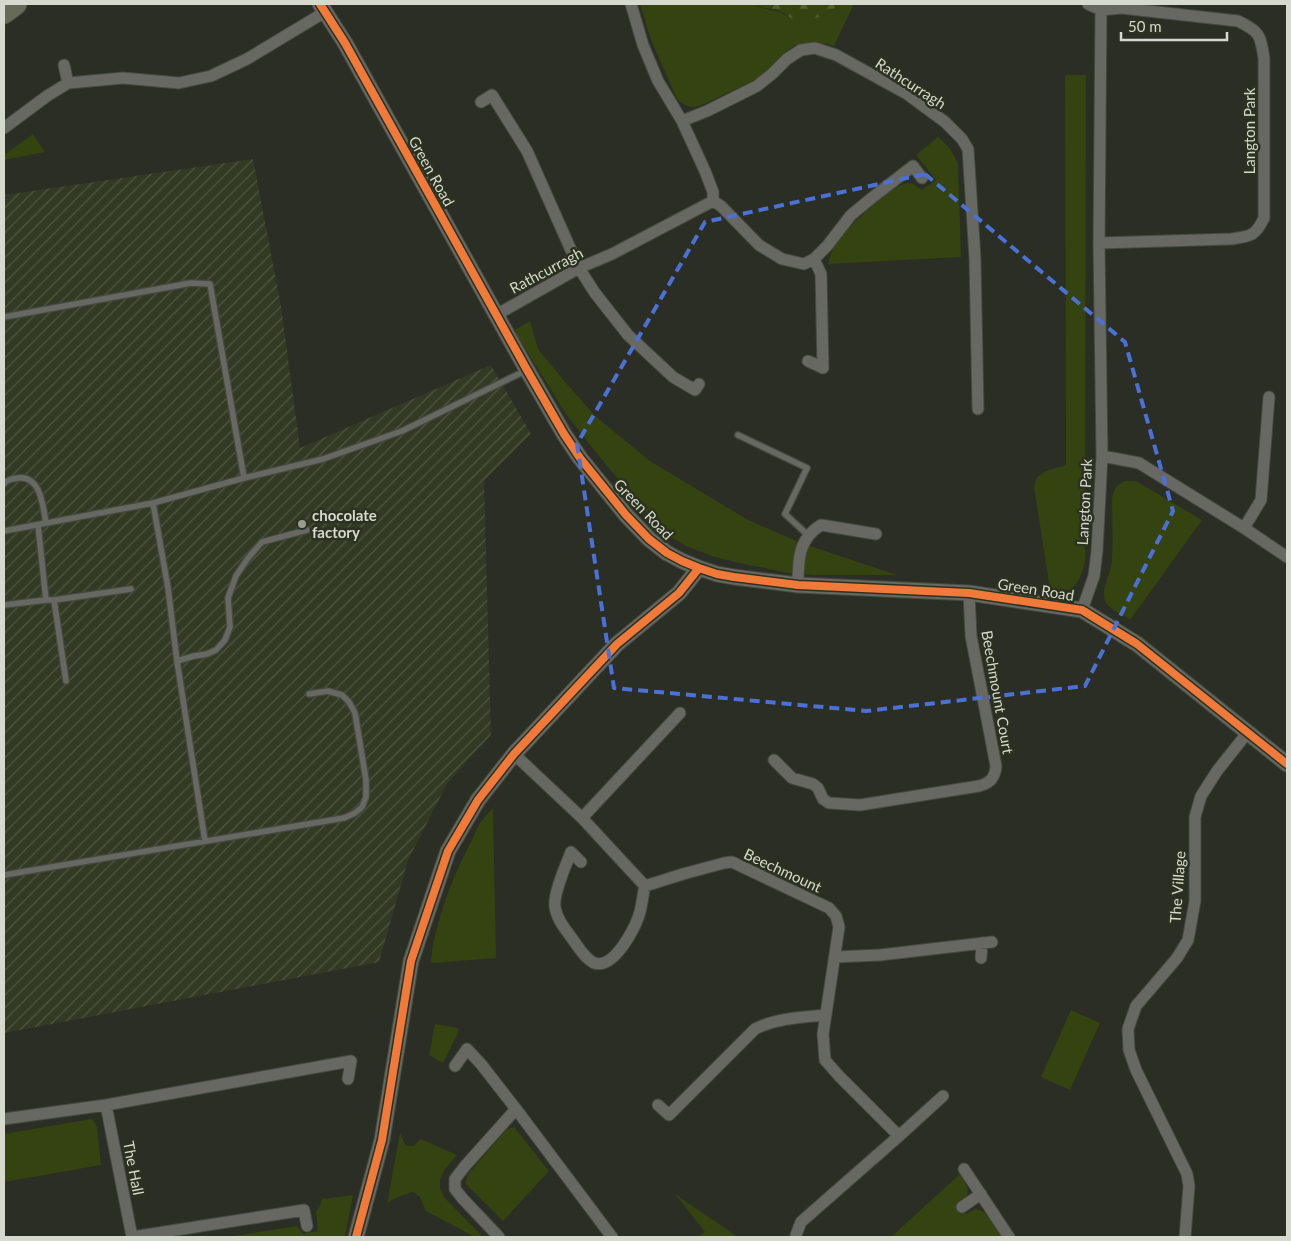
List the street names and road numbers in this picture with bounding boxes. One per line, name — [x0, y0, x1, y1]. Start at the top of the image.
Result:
street label: Rathcurragh — [872, 54, 950, 112]
street label: Langton Park — [1240, 87, 1258, 174]
street label: Green Road — [405, 133, 459, 209]
street label: Rathcurragh — [506, 243, 586, 297]
street label: Langton Park — [1073, 458, 1095, 546]
street label: Green Road — [611, 475, 677, 543]
street label: Green Road — [996, 574, 1076, 604]
street label: Beechmount Court — [978, 629, 1018, 756]
street label: Beechmount — [741, 844, 825, 896]
street label: The Village — [1166, 850, 1189, 924]
street label: The Hall — [120, 1139, 148, 1197]

